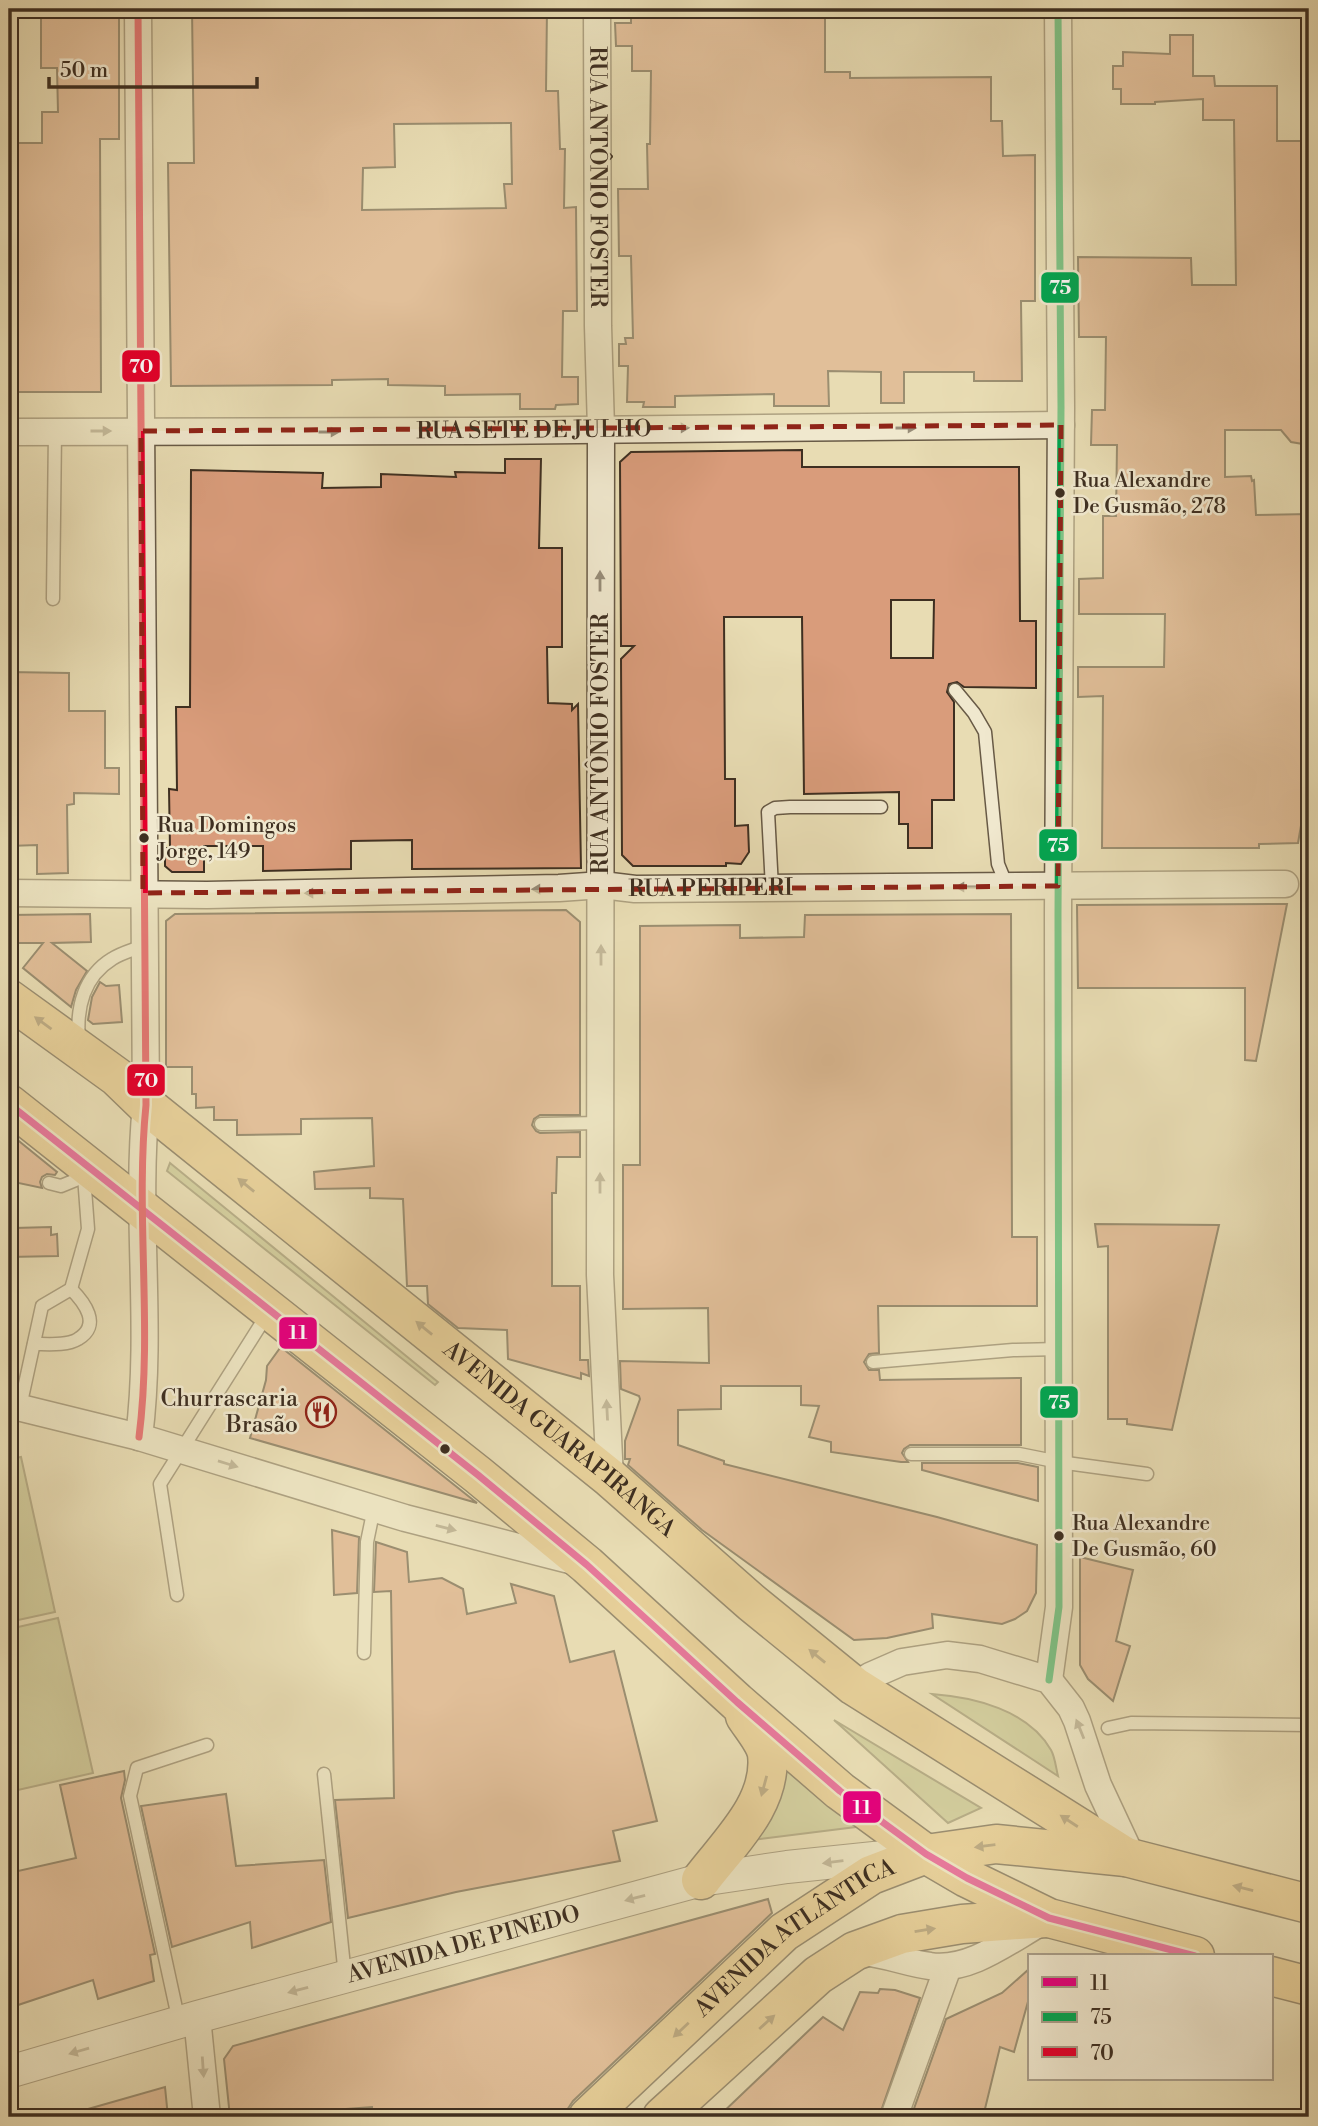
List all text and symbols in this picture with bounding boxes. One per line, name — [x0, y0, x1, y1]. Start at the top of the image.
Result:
scale bar — [49, 46, 257, 90]
street label: RUA ANTÔNIO FOSTER — [583, 46, 614, 309]
text: 50 m — [60, 58, 108, 84]
line badge: 75 — [1040, 271, 1080, 304]
text: 75 — [1049, 276, 1071, 300]
line badge: 70 — [121, 349, 161, 383]
text: 70 — [129, 355, 153, 379]
street label: RUA SETE DE JULHO — [416, 415, 652, 445]
one-way arrow — [896, 422, 918, 434]
one-way arrow — [668, 423, 690, 434]
one-way arrow — [91, 425, 113, 437]
one-way arrow — [318, 426, 340, 438]
place label: Rua Alexandre De Gusmão, 278 — [1073, 468, 1226, 520]
marker: Rua Alexandre De Gusmão, 278 — [1053, 486, 1067, 500]
one-way arrow — [594, 570, 606, 592]
street label: RUA ANTÔNIO FOSTER — [584, 612, 615, 875]
place label: Rua Domingos Jorge, 149 — [156, 813, 296, 865]
line badge: 75 — [1038, 828, 1078, 862]
marker: Rua Domingos Jorge, 149 — [137, 831, 151, 845]
text: 75 — [1047, 834, 1069, 858]
street label: RUA PERIPERI — [628, 874, 793, 903]
one-way arrow — [954, 881, 976, 893]
one-way arrow — [531, 883, 553, 895]
one-way arrow — [304, 887, 326, 898]
one-way arrow — [595, 944, 607, 966]
one-way arrow — [34, 1016, 52, 1030]
line badge: 70 — [126, 1063, 166, 1097]
text: 70 — [134, 1069, 158, 1093]
one-way arrow — [594, 1172, 606, 1194]
one-way arrow — [238, 1178, 256, 1193]
line badge: 11 — [278, 1316, 318, 1350]
one-way arrow — [415, 1320, 433, 1335]
text: 11 — [289, 1321, 307, 1345]
street label: AVENIDA GUARAPIRANGA — [436, 1335, 682, 1544]
place label: Churrascaria Brasão — [161, 1385, 298, 1439]
line badge: 75 — [1039, 1385, 1079, 1419]
text: 75 — [1048, 1391, 1070, 1415]
restaurant icon: Churrascaria Brasão — [304, 1395, 338, 1429]
one-way arrow — [601, 1399, 612, 1421]
unlabelled marker — [438, 1442, 452, 1456]
one-way arrow — [218, 1459, 239, 1469]
place label: Rua Alexandre De Gusmão, 60 — [1072, 1511, 1217, 1563]
one-way arrow — [435, 1523, 457, 1534]
marker: Rua Alexandre De Gusmão, 60 — [1052, 1529, 1066, 1543]
one-way arrow — [809, 1648, 827, 1663]
one-way arrow — [1075, 1718, 1086, 1739]
one-way arrow — [758, 1776, 768, 1797]
line badge: 11 — [842, 1790, 882, 1824]
text: 11 — [853, 1796, 871, 1820]
one-way arrow — [1059, 1814, 1078, 1827]
one-way arrow — [974, 1841, 996, 1852]
street label: AVENIDA ATLÂNTICA — [688, 1853, 900, 2024]
one-way arrow — [822, 1856, 844, 1867]
one-way arrow — [1232, 1882, 1254, 1893]
one-way arrow — [624, 1893, 646, 1904]
street label: AVENIDA DE PINEDO — [343, 1900, 583, 1990]
one-way arrow — [914, 1924, 936, 1935]
legend — [1028, 1954, 1272, 2080]
text: 11 — [1090, 1971, 1109, 1997]
one-way arrow — [287, 1985, 308, 1995]
text: 75 — [1090, 2005, 1112, 2031]
one-way arrow — [758, 2014, 776, 2030]
one-way arrow — [673, 2021, 690, 2037]
text: 70 — [1090, 2041, 1114, 2067]
one-way arrow — [68, 2047, 89, 2057]
one-way arrow — [198, 2056, 209, 2078]

